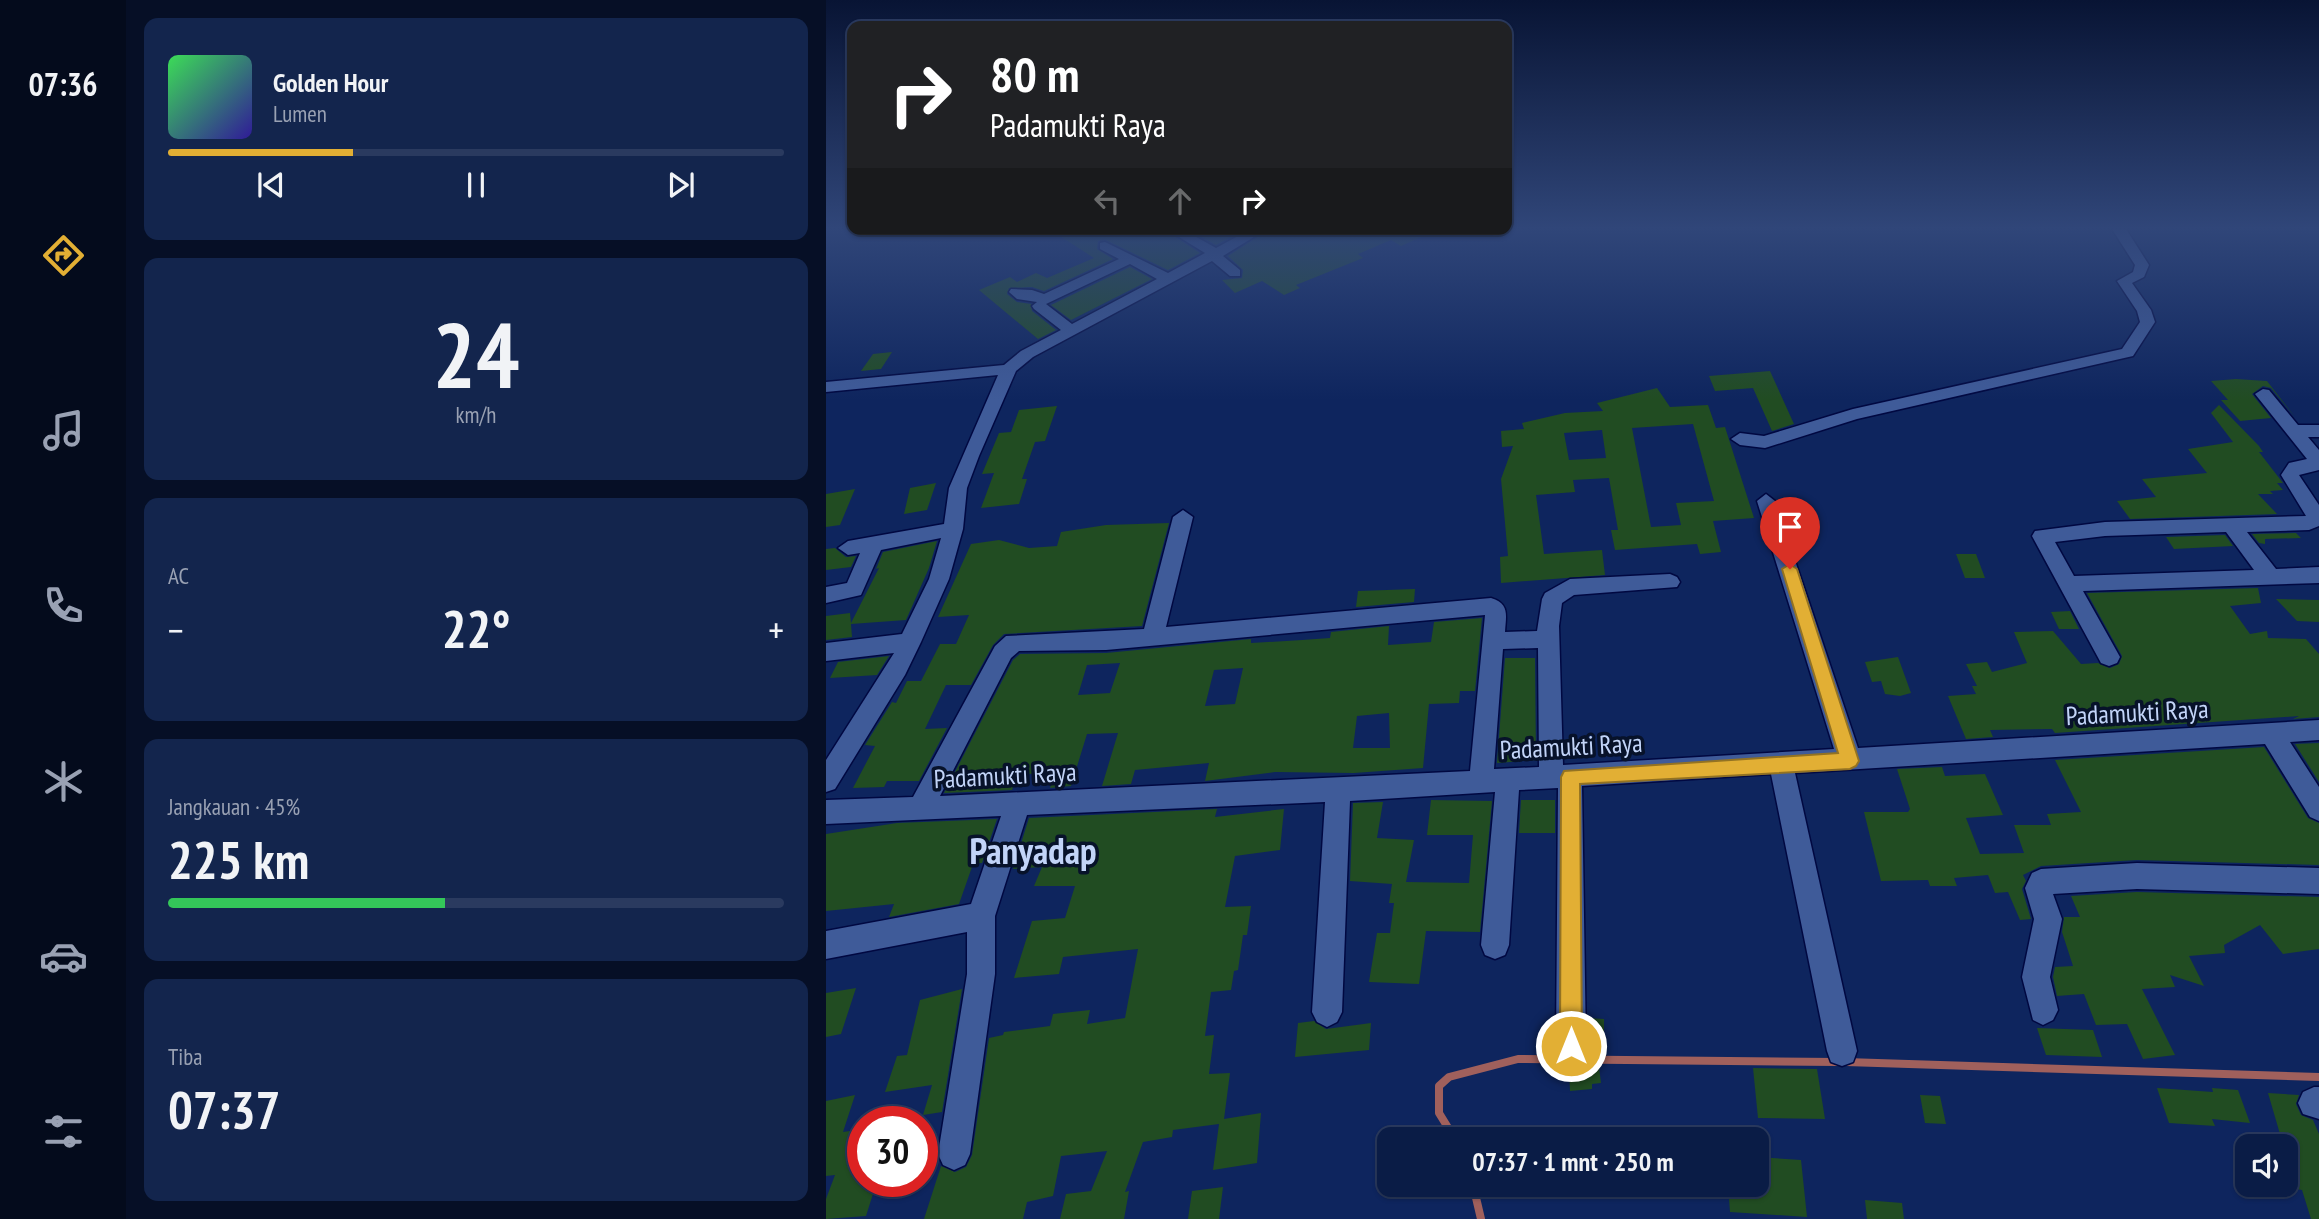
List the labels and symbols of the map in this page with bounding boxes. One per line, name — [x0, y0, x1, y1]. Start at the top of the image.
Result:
pin — [1760, 497, 1820, 569]
street label: Padamukti Raya — [2065, 692, 2209, 732]
street label: Padamukti Raya — [1499, 726, 1643, 766]
street label: Padamukti Raya — [933, 755, 1077, 795]
district label: Panyadap — [969, 826, 1097, 874]
position arrow — [1534, 1009, 1608, 1083]
speed limit sign: 30 — [847, 1106, 938, 1197]

